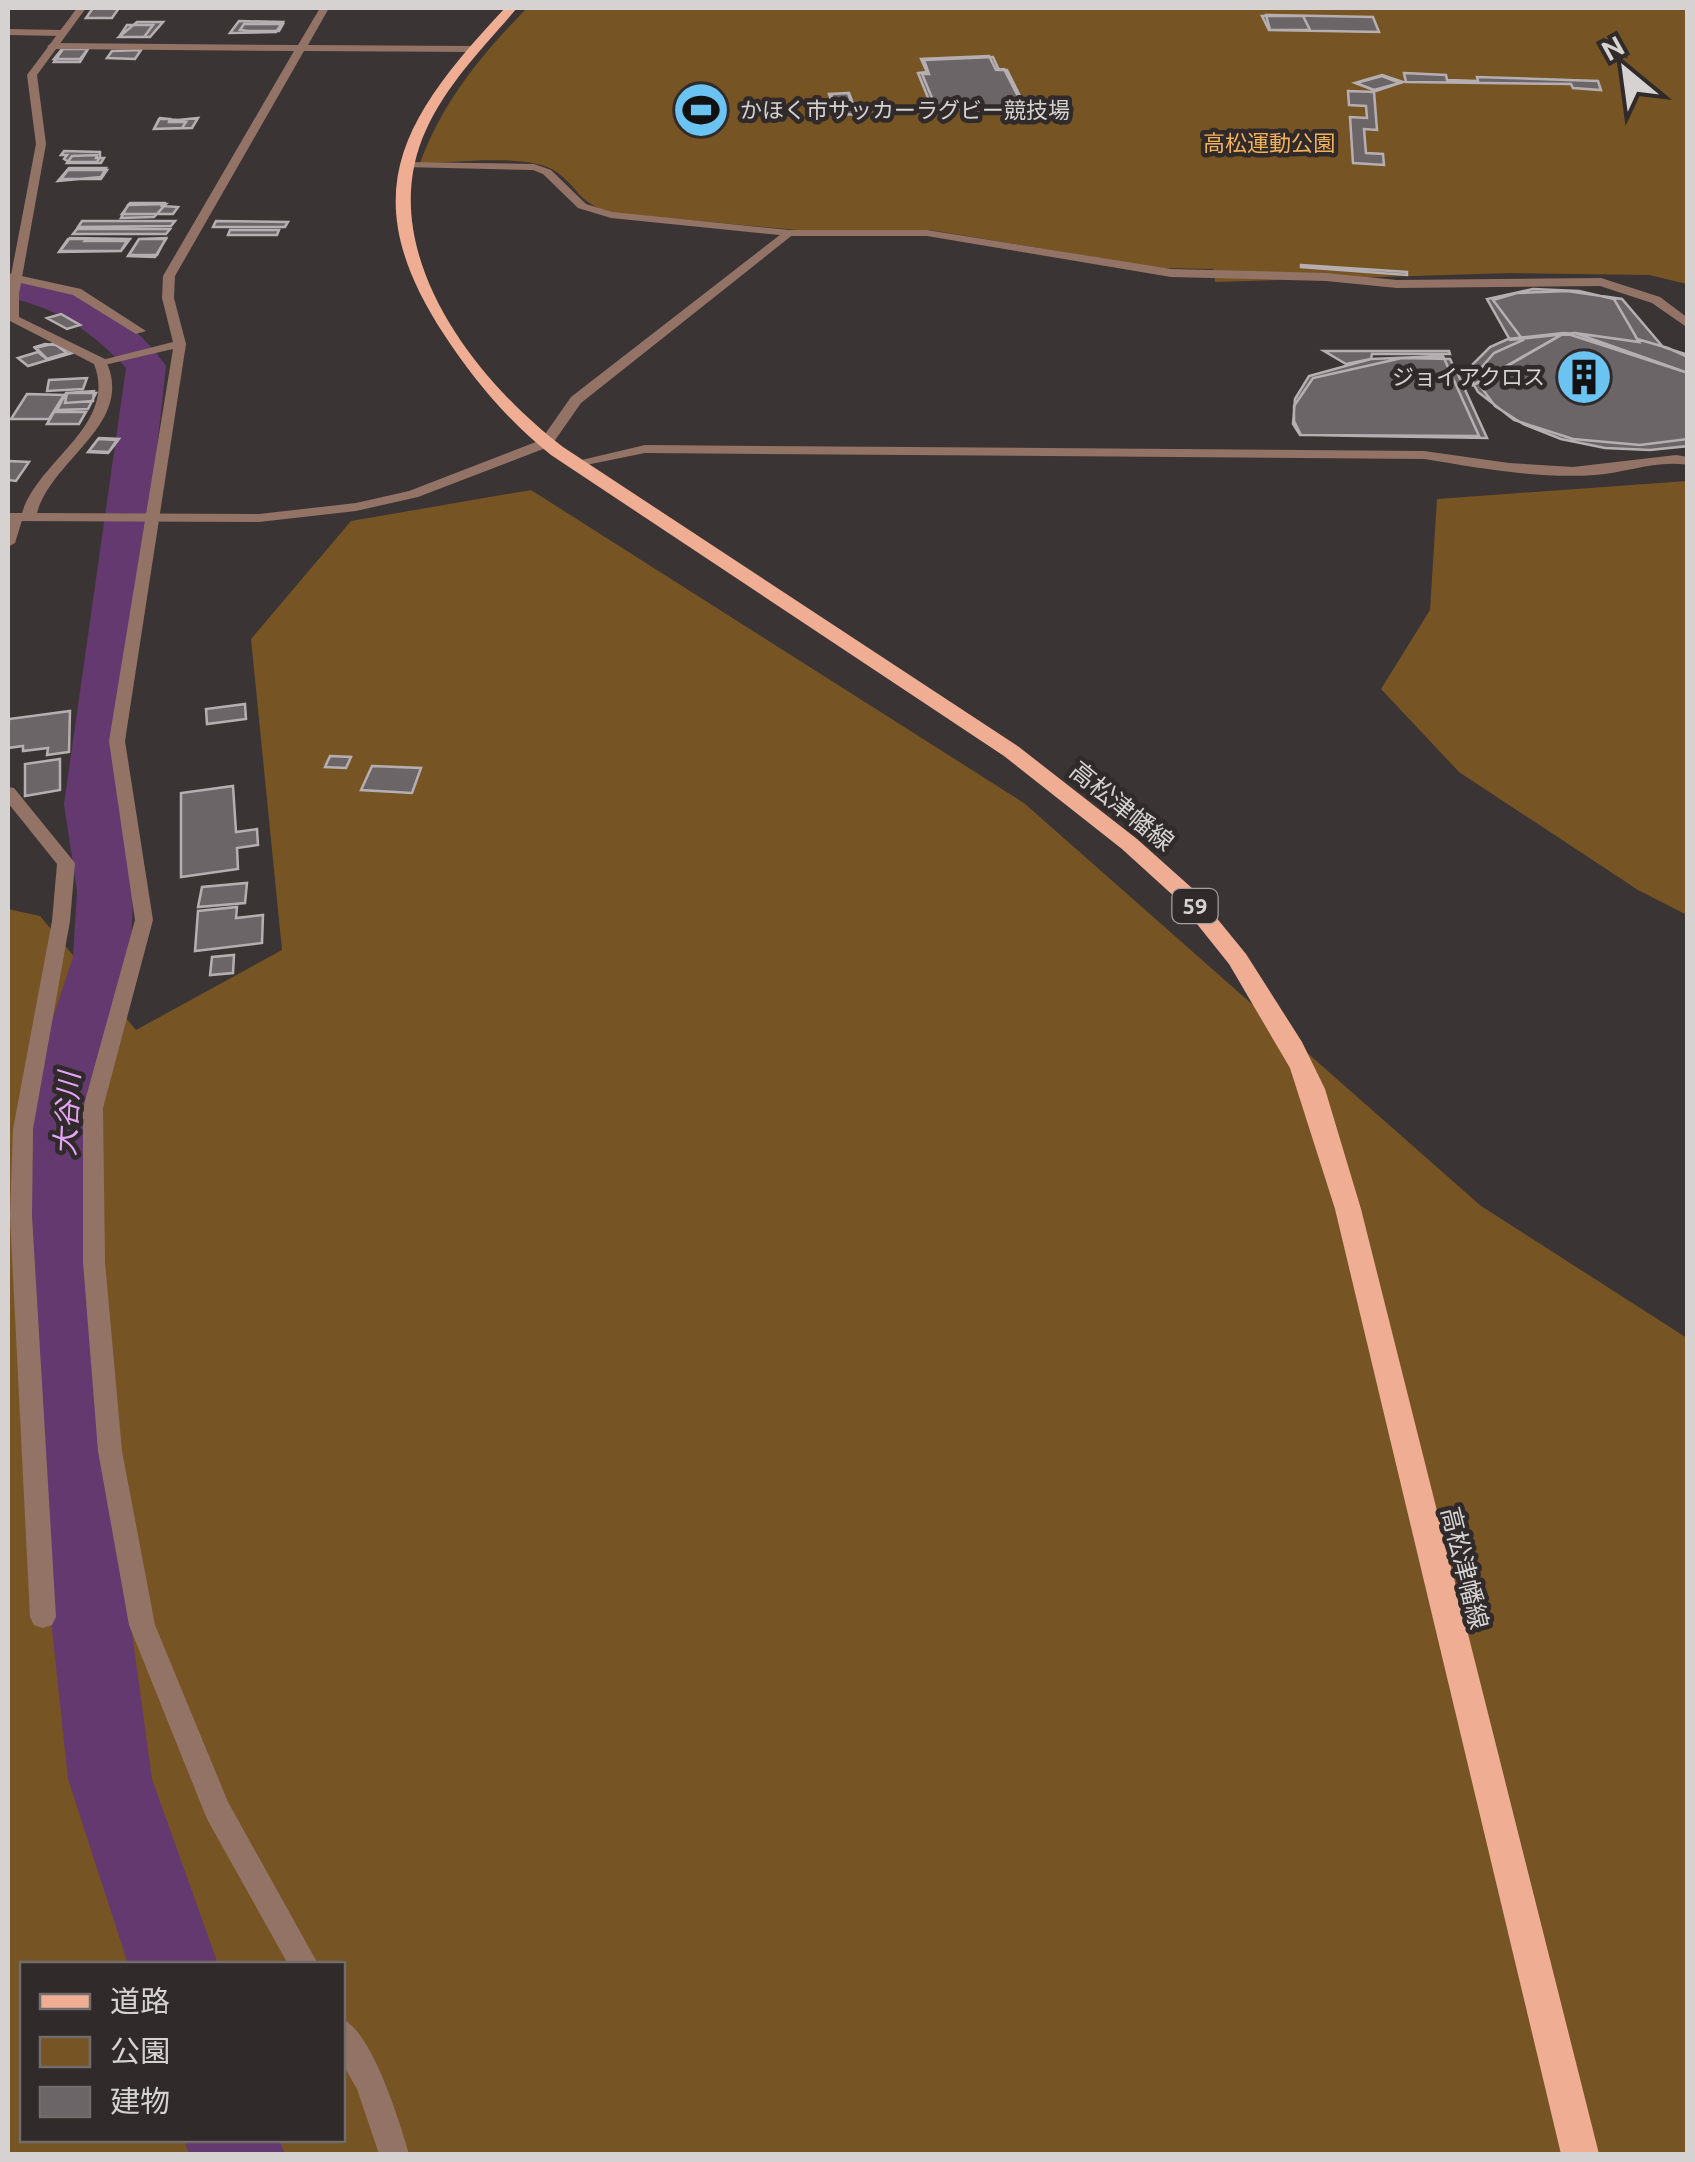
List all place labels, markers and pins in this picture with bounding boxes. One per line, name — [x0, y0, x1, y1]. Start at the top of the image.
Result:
sports icon: かほく市サッカーラグビー競技場 — [671, 80, 731, 140]
place label: かほく市サッカーラグビー競技場 — [740, 97, 1070, 122]
building icon: ジョイアクロス — [1554, 347, 1614, 407]
place label: ジョイアクロス — [1392, 364, 1545, 389]

